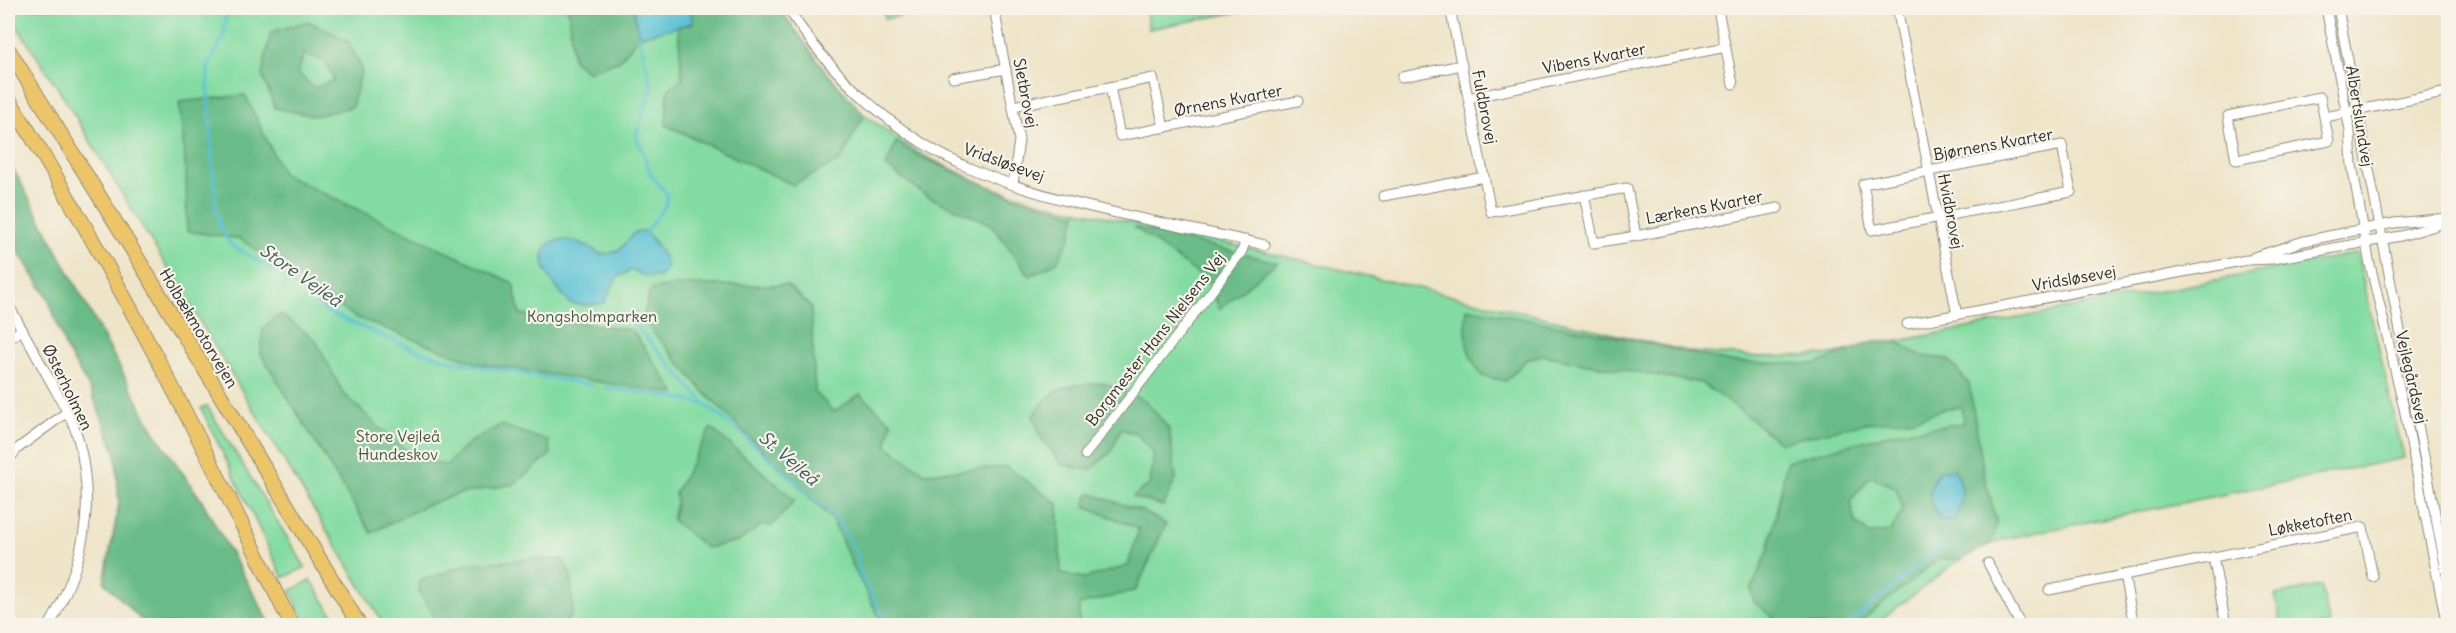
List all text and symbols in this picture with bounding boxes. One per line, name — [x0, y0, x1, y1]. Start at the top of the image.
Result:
street label: Vibens Kvarter — [1541, 38, 1648, 78]
street label: Sletbrovej — [1009, 56, 1043, 130]
street label: Albertslundvej — [2342, 64, 2378, 168]
street label: Fuldbrovej — [1468, 68, 1502, 146]
street label: Ørnens Kvarter — [1172, 80, 1284, 120]
street label: Bjørnens Kvarter — [1932, 124, 2055, 164]
street label: Vridsløsevej — [961, 138, 1047, 186]
street label: Hvidbrovej — [1934, 172, 1968, 250]
street label: Lærkens Kvarter — [1644, 186, 1765, 228]
water label: Store Vejleå — [256, 238, 348, 313]
street label: Borgmester Hans Nielsens Vej — [1081, 248, 1229, 430]
street label: Vridsløsevej — [2031, 261, 2117, 295]
street label: Holbækmotorvejen — [155, 265, 243, 391]
park label: Kongsholmparken — [527, 306, 657, 326]
street label: Vejlegårdsvej — [2392, 329, 2432, 425]
street label: Østerholmen — [39, 341, 97, 433]
park label: Store Vejleå Hundeskov — [356, 426, 440, 464]
water label: St. Vejleå — [754, 426, 825, 491]
street label: Løkketoften — [2266, 504, 2354, 540]

